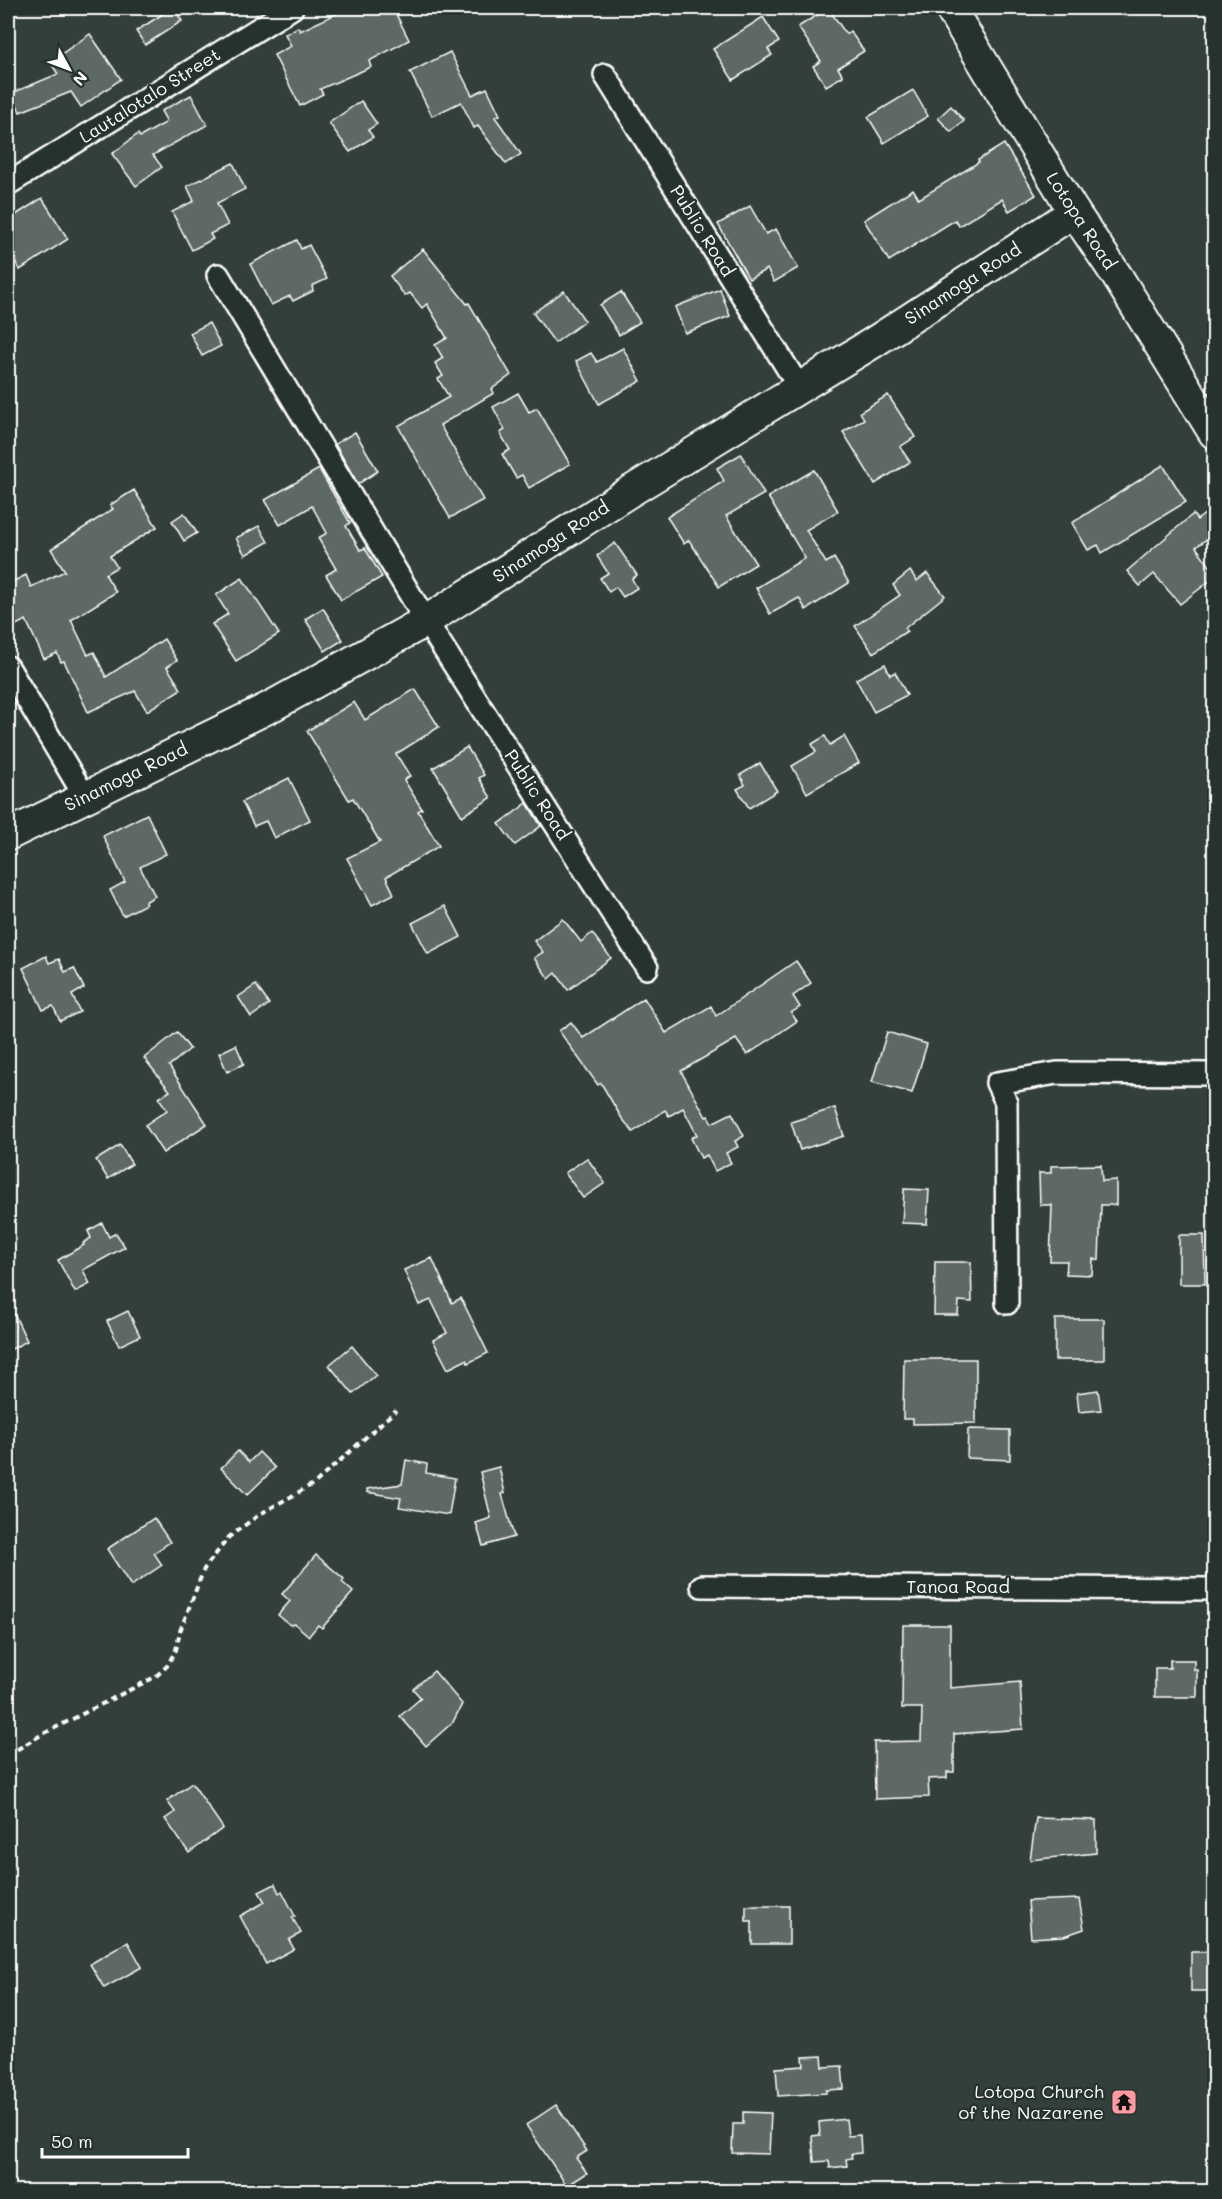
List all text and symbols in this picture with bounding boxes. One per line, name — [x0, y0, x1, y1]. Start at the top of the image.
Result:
north arrow — [39, 39, 99, 99]
street label: Lautalotalo Street — [74, 42, 225, 148]
text: N — [69, 68, 93, 91]
street label: Lotopa Road — [1041, 167, 1122, 274]
street label: Public Road — [665, 180, 740, 281]
street label: Sinamoga Road — [900, 237, 1025, 330]
street label: Sinamoga Road — [488, 495, 613, 588]
street label: Sinamoga Road — [60, 736, 191, 816]
street label: Public Road — [500, 745, 576, 844]
street label: Tanoa Road — [906, 1574, 1010, 1598]
place label: Lotopa Church of the Nazarene — [959, 2079, 1104, 2124]
temple icon: Lotopa Church of the Nazarene — [1109, 2087, 1139, 2117]
scale bar — [42, 2121, 188, 2159]
text: 50 m — [51, 2129, 93, 2153]

